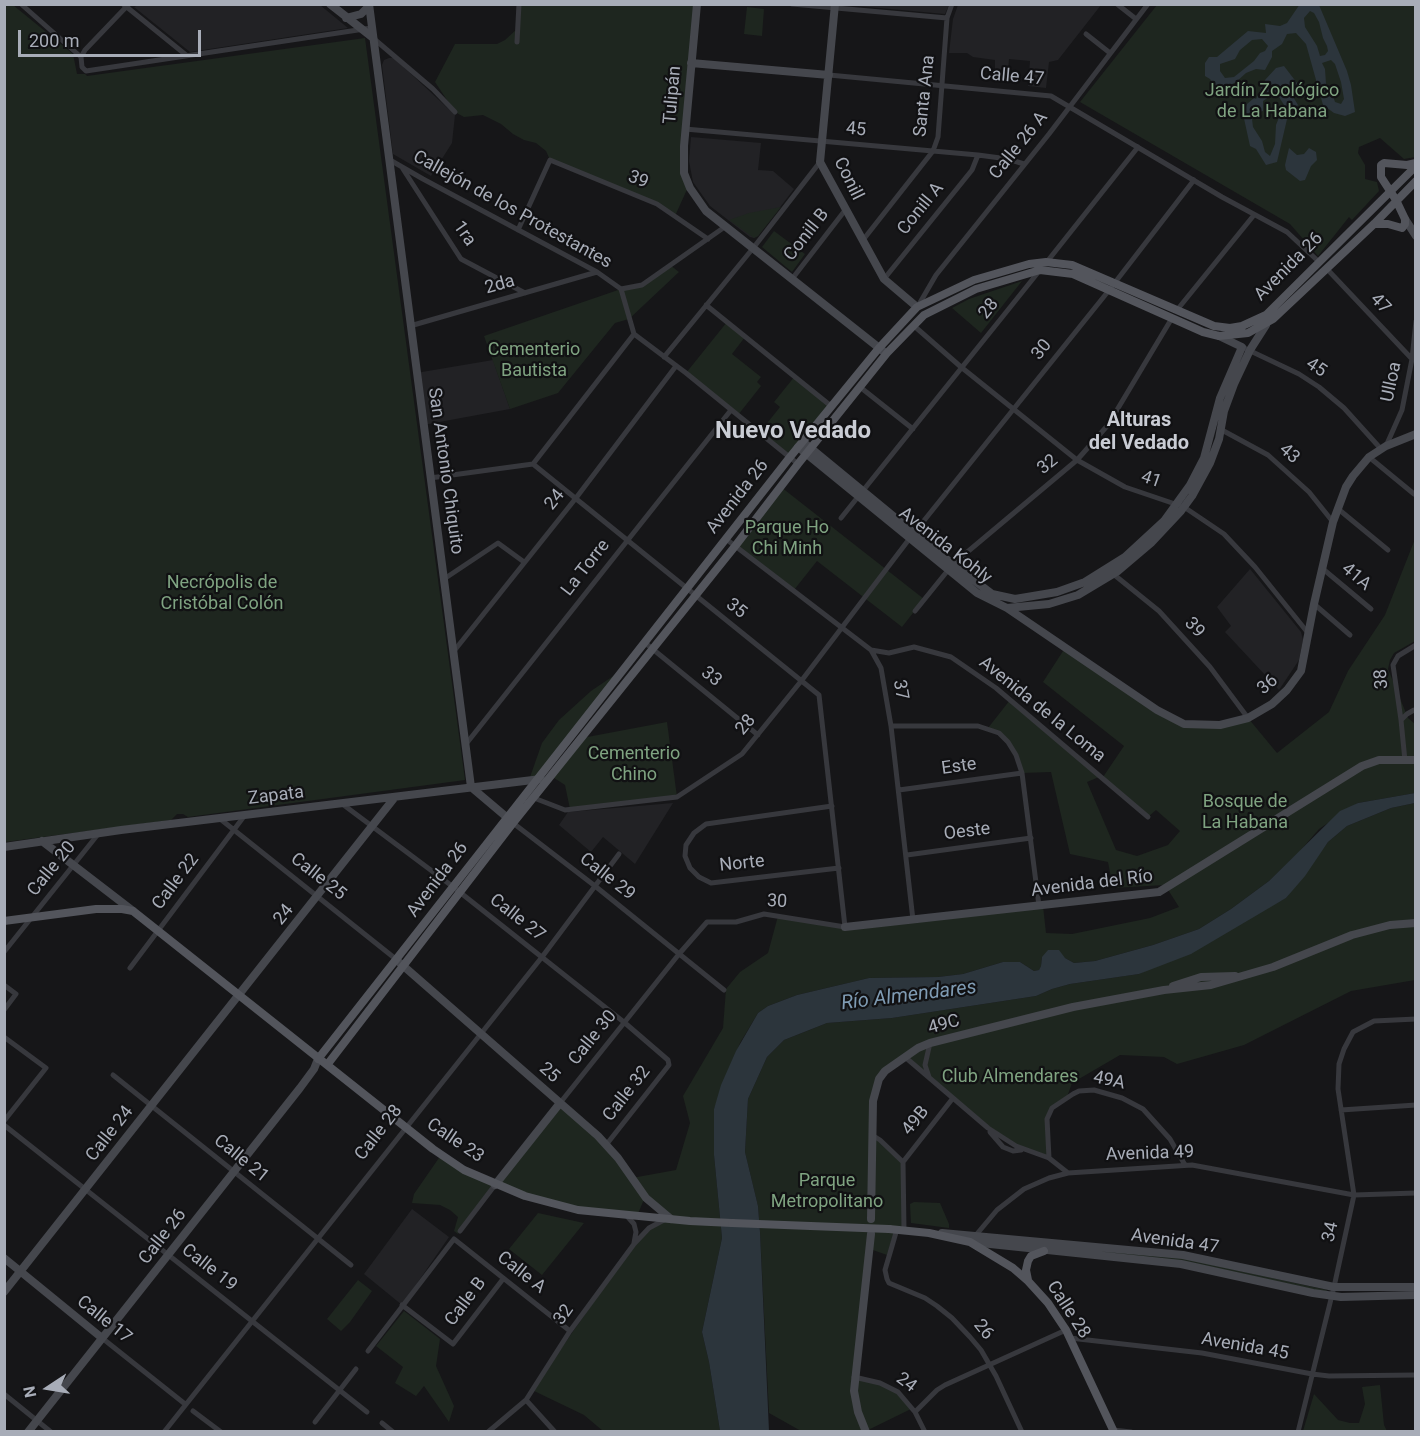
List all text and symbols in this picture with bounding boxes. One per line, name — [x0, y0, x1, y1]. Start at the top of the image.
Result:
scale bar — [21, 18, 204, 56]
text: 200 m — [29, 30, 80, 51]
street label: Santa Ana — [910, 54, 940, 138]
street label: Calle 47 — [979, 63, 1045, 91]
street label: Tulipán — [660, 65, 686, 125]
park label: Jardín Zoológico de La Habana — [1205, 80, 1339, 122]
street label: Calle 26 A — [985, 108, 1053, 184]
street label: 45 — [845, 118, 867, 142]
street label: Callejón de los Protestantes — [409, 146, 615, 274]
street label: Conill — [828, 154, 868, 204]
street label: 39 — [625, 166, 651, 194]
street label: Conill A — [893, 178, 949, 240]
street label: Conill B — [780, 204, 834, 266]
street label: 1ra — [448, 217, 480, 251]
street label: Avenida 26 — [1250, 228, 1328, 306]
street label: 2da — [483, 270, 517, 300]
street label: 47 — [1365, 289, 1395, 319]
street label: 28 — [974, 294, 1004, 324]
street label: 30 — [1027, 335, 1057, 365]
park label: Cementerio Bautista — [488, 339, 580, 382]
street label: 45 — [1302, 353, 1330, 383]
street label: Ulloa — [1377, 360, 1407, 404]
street label: San Antonio Chiquito — [423, 386, 467, 556]
district label: Alturas del Vedado — [1089, 409, 1189, 456]
district label: Nuevo Vedado — [715, 418, 871, 446]
street label: 43 — [1274, 439, 1304, 469]
street label: 32 — [1033, 450, 1063, 480]
street label: Avenida 26 — [702, 456, 774, 538]
street label: 41 — [1138, 466, 1164, 494]
street label: 24 — [540, 485, 570, 515]
street label: Avenida Kohly — [894, 503, 996, 589]
park label: Parque Ho Chi Minh — [745, 517, 829, 560]
street label: La Torre — [557, 535, 615, 601]
street label: 41A — [1337, 558, 1375, 596]
park label: Necrópolis de Cristóbal Colón — [161, 572, 283, 614]
street label: 35 — [721, 594, 751, 624]
street label: 39 — [1179, 613, 1209, 643]
street label: Avenida de la Loma — [974, 652, 1110, 768]
street label: 33 — [696, 662, 726, 692]
street label: 38 — [1371, 668, 1393, 690]
street label: 36 — [1253, 670, 1283, 700]
street label: 37 — [888, 678, 912, 702]
street label: 28 — [731, 710, 761, 740]
park label: Cementerio Chino — [588, 743, 680, 786]
street label: Este — [940, 754, 978, 780]
street label: Zapata — [247, 782, 305, 810]
park label: Bosque de La Habana — [1202, 791, 1288, 834]
street label: Oeste — [943, 818, 991, 846]
street label: Calle 20 — [23, 837, 81, 901]
street label: Avenida 26 — [403, 838, 473, 922]
street label: Calle 25 — [286, 849, 350, 905]
street label: Calle 29 — [575, 849, 639, 905]
street label: Calle 22 — [148, 850, 204, 914]
street label: Norte — [718, 851, 766, 877]
street label: Avenida del Río — [1030, 866, 1154, 902]
street label: Calle 27 — [485, 890, 549, 946]
street label: 30 — [766, 891, 788, 913]
street label: 24 — [269, 900, 299, 930]
water label: Río Almendares — [840, 976, 978, 1016]
street label: Calle 30 — [564, 1006, 622, 1070]
street label: 49C — [926, 1010, 962, 1040]
street label: 25 — [534, 1058, 564, 1088]
street label: Calle 32 — [599, 1062, 655, 1126]
park label: Club Almendares — [942, 1066, 1078, 1088]
street label: 49A — [1091, 1067, 1127, 1095]
street label: Calle 28 — [351, 1101, 407, 1165]
street label: Calle 24 — [82, 1102, 138, 1166]
street label: 49B — [898, 1102, 934, 1140]
street label: Calle 23 — [422, 1114, 488, 1168]
street label: Calle 21 — [209, 1130, 273, 1188]
street label: Avenida 49 — [1105, 1142, 1195, 1166]
park label: Parque Metropolitano — [771, 1170, 883, 1212]
street label: Calle 26 — [135, 1205, 191, 1269]
street label: 34 — [1318, 1220, 1344, 1244]
street label: Avenida 47 — [1130, 1225, 1220, 1259]
street label: Calle 19 — [177, 1240, 241, 1296]
street label: Calle A — [492, 1247, 550, 1299]
street label: Calle B — [441, 1273, 491, 1331]
street label: Calle 28 — [1041, 1277, 1095, 1343]
street label: Calle 17 — [72, 1291, 136, 1349]
street label: 32 — [549, 1300, 579, 1330]
street label: 26 — [968, 1315, 998, 1345]
street label: Avenida 45 — [1200, 1329, 1290, 1365]
north arrow — [18, 1358, 78, 1418]
street label: 24 — [891, 1368, 921, 1398]
text: N — [19, 1384, 40, 1399]

